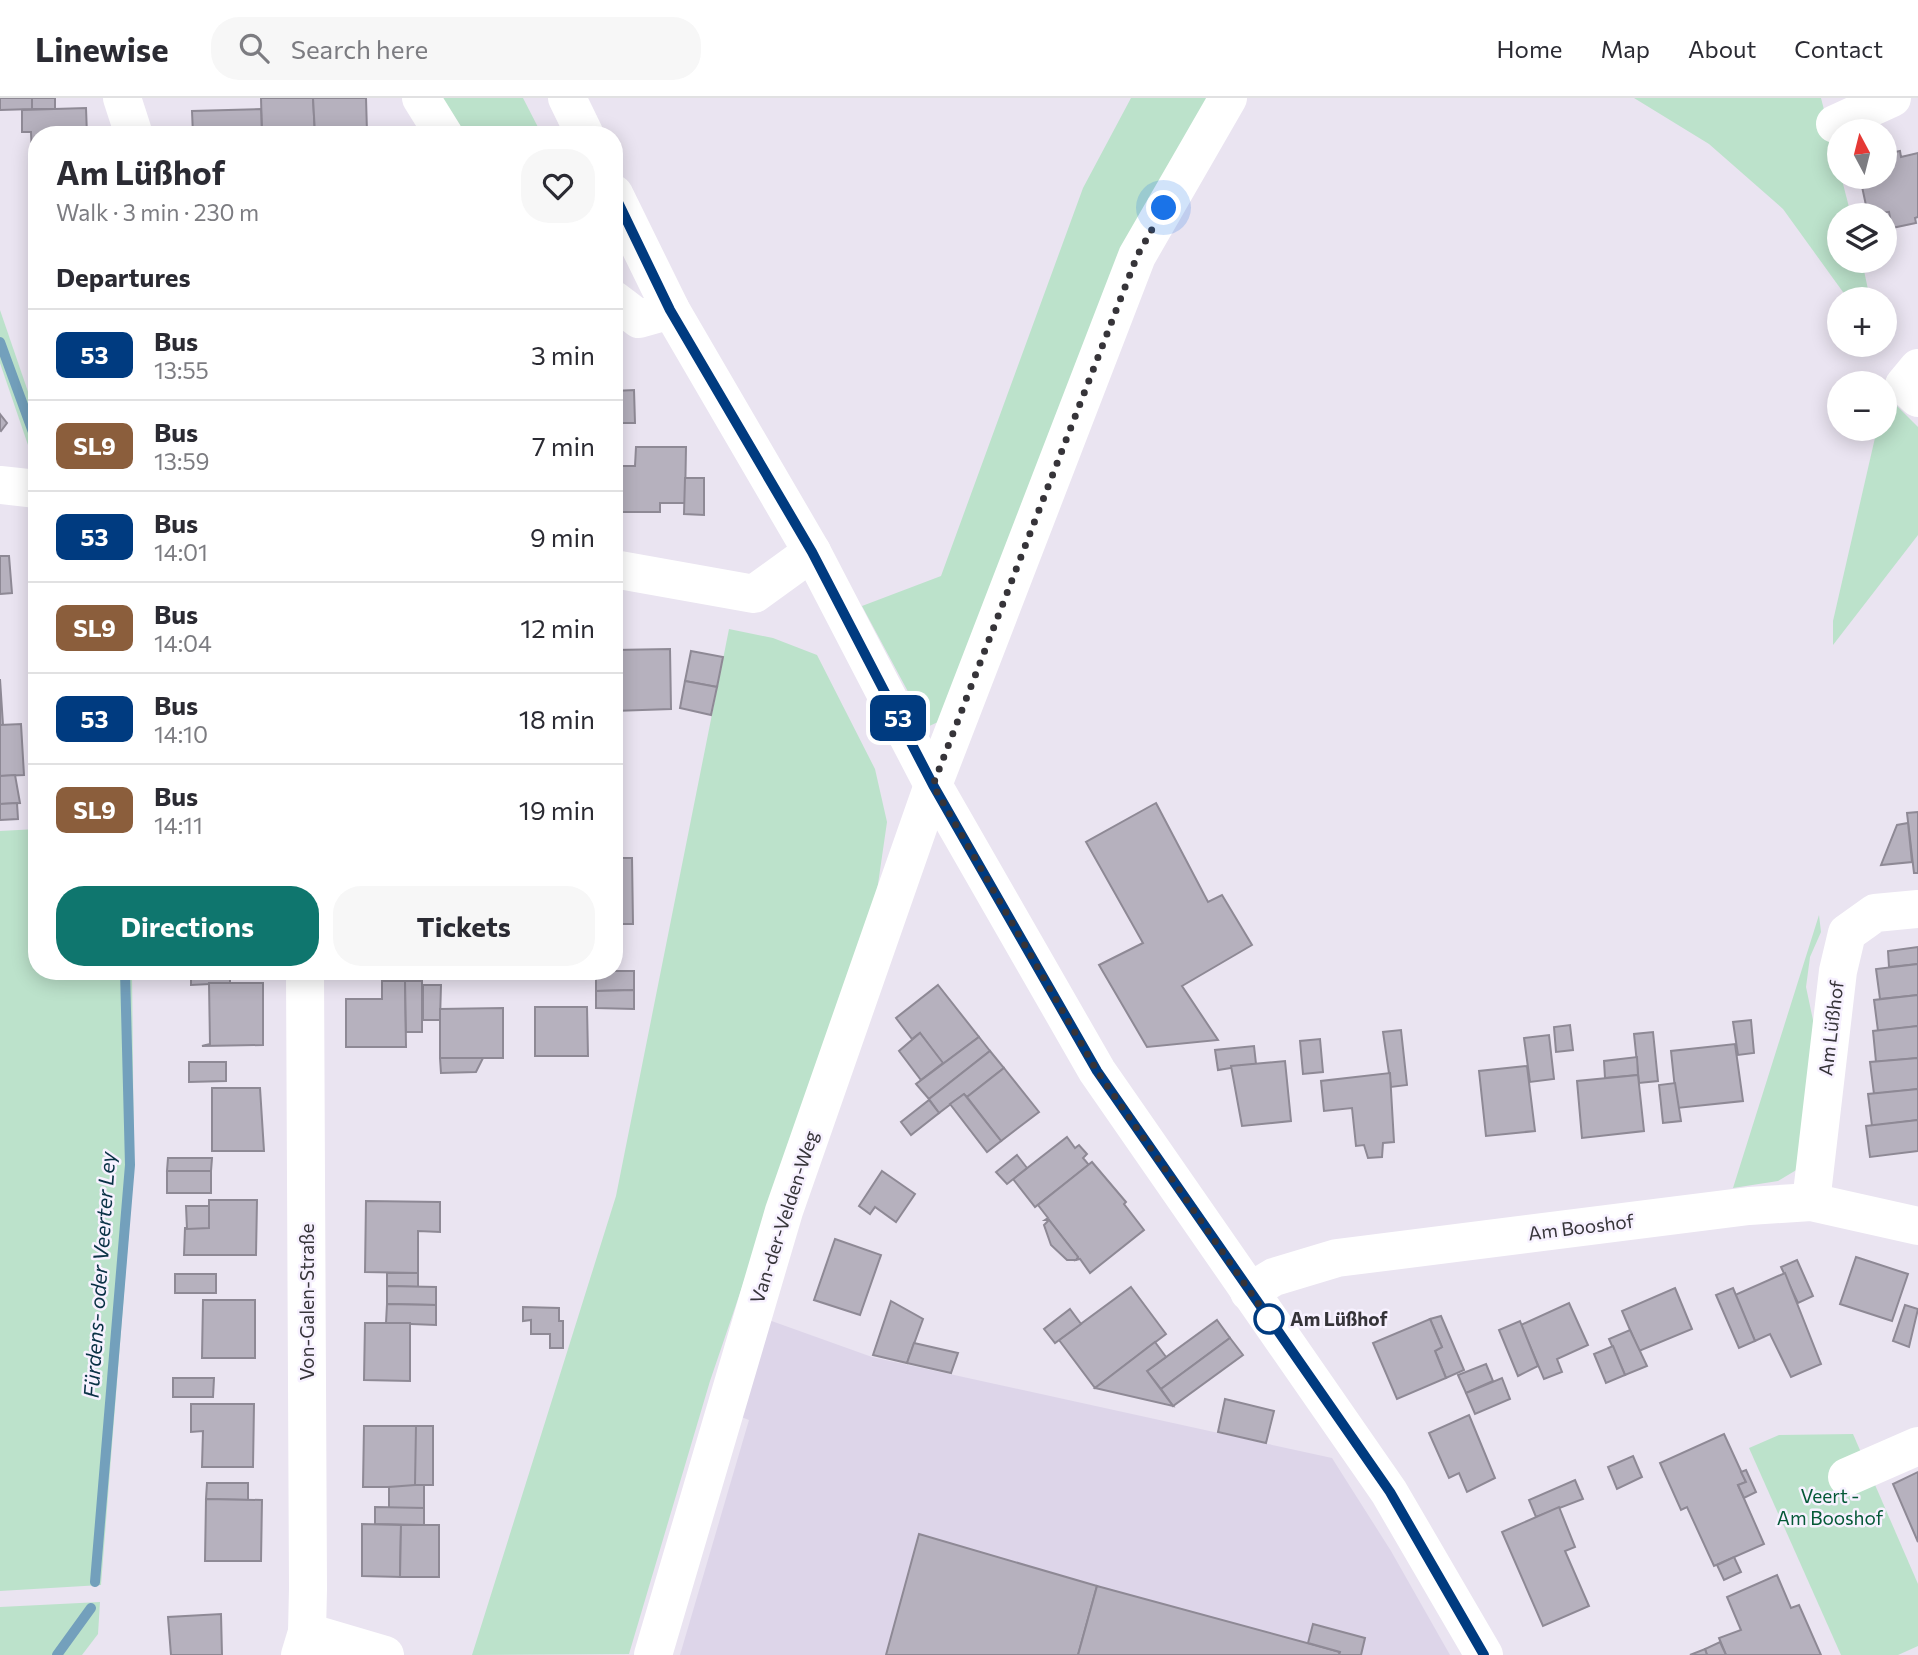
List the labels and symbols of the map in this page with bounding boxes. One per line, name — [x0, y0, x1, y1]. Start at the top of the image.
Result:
north arrow — [1827, 119, 1897, 189]
your location — [1146, 190, 1181, 225]
line badge: 53 — [866, 695, 930, 741]
street label: Am Lüßhof — [1813, 978, 1848, 1077]
street label: Van-der-Velden-Weg — [745, 1128, 822, 1306]
water label: Fürdens- oder Veerter Ley — [77, 1150, 120, 1399]
street label: Am Booshof — [1527, 1209, 1636, 1244]
street label: Von-Galen-Straße — [295, 1223, 318, 1381]
marker: Am Lüßhof — [1254, 1304, 1284, 1334]
place label: Am Lüßhof — [1290, 1307, 1388, 1330]
park label: Veert - Am Booshof — [1777, 1484, 1884, 1529]

